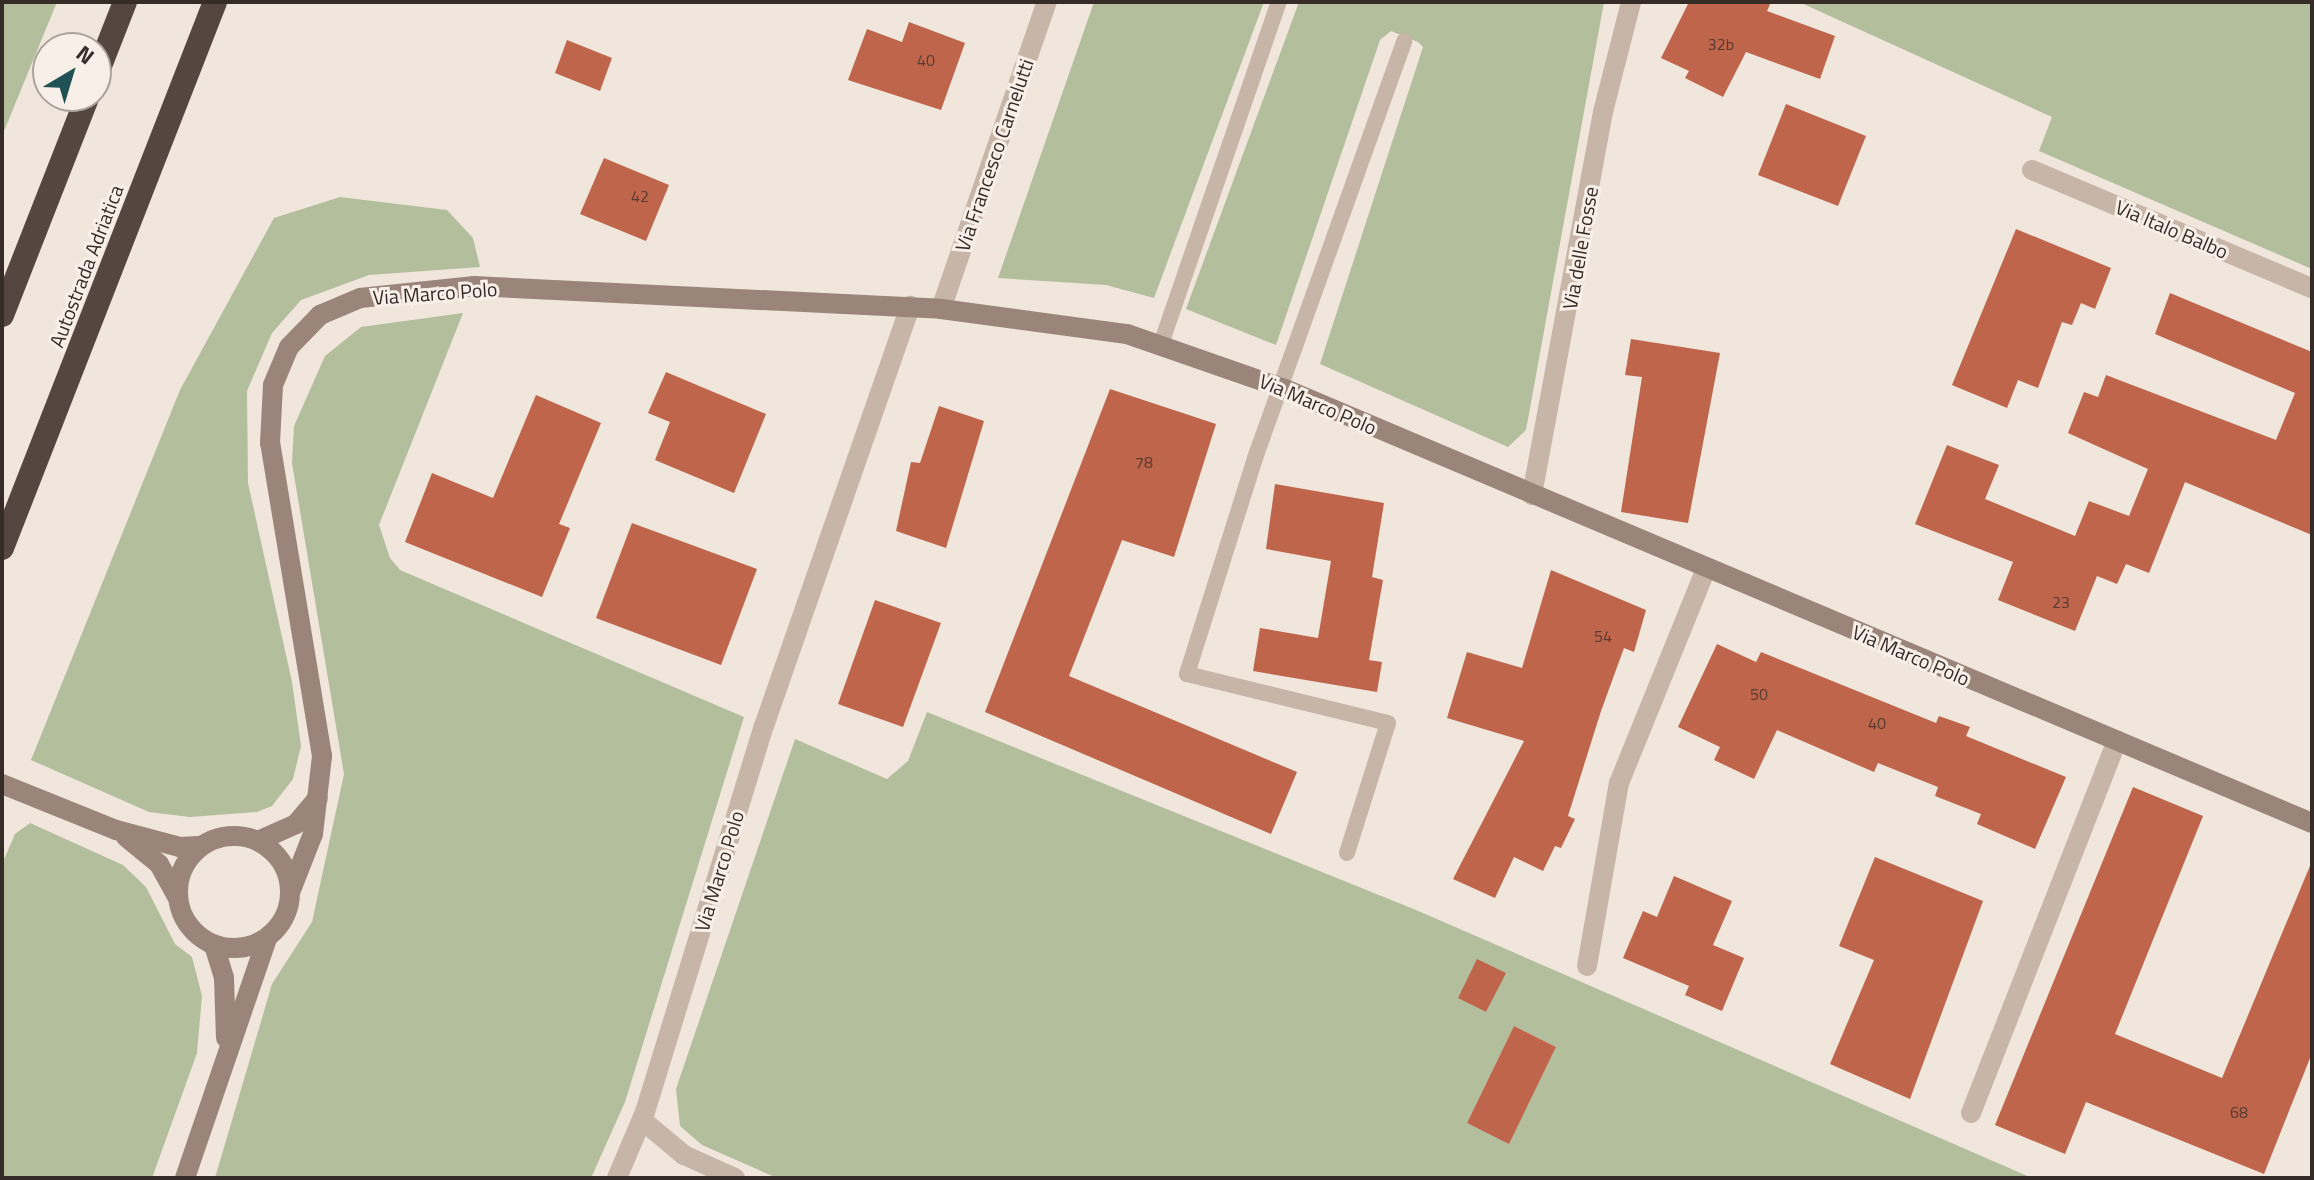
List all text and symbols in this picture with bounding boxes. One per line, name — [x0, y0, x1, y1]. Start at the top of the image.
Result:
north arrow — [32, 32, 112, 112]
house number: 32b — [1708, 34, 1734, 54]
text: N — [69, 37, 102, 73]
house number: 40 — [917, 50, 935, 70]
street label: Via Francesco Carnelutti — [950, 56, 1038, 254]
street label: Autostrada Adriatica — [44, 181, 128, 351]
street label: Via delle Fosse — [1557, 185, 1603, 311]
house number: 42 — [631, 186, 649, 206]
street label: Via Italo Balbo — [2112, 195, 2232, 263]
street label: Via Marco Polo — [372, 277, 498, 309]
street label: Via Marco Polo — [1256, 369, 1380, 439]
house number: 78 — [1135, 452, 1153, 472]
house number: 23 — [2052, 592, 2070, 612]
street label: Via Marco Polo — [1849, 620, 1973, 690]
house number: 54 — [1594, 626, 1612, 646]
house number: 50 — [1750, 684, 1768, 704]
house number: 40 — [1868, 713, 1886, 733]
street label: Via Marco Polo — [689, 808, 749, 934]
house number: 68 — [2230, 1102, 2248, 1122]

